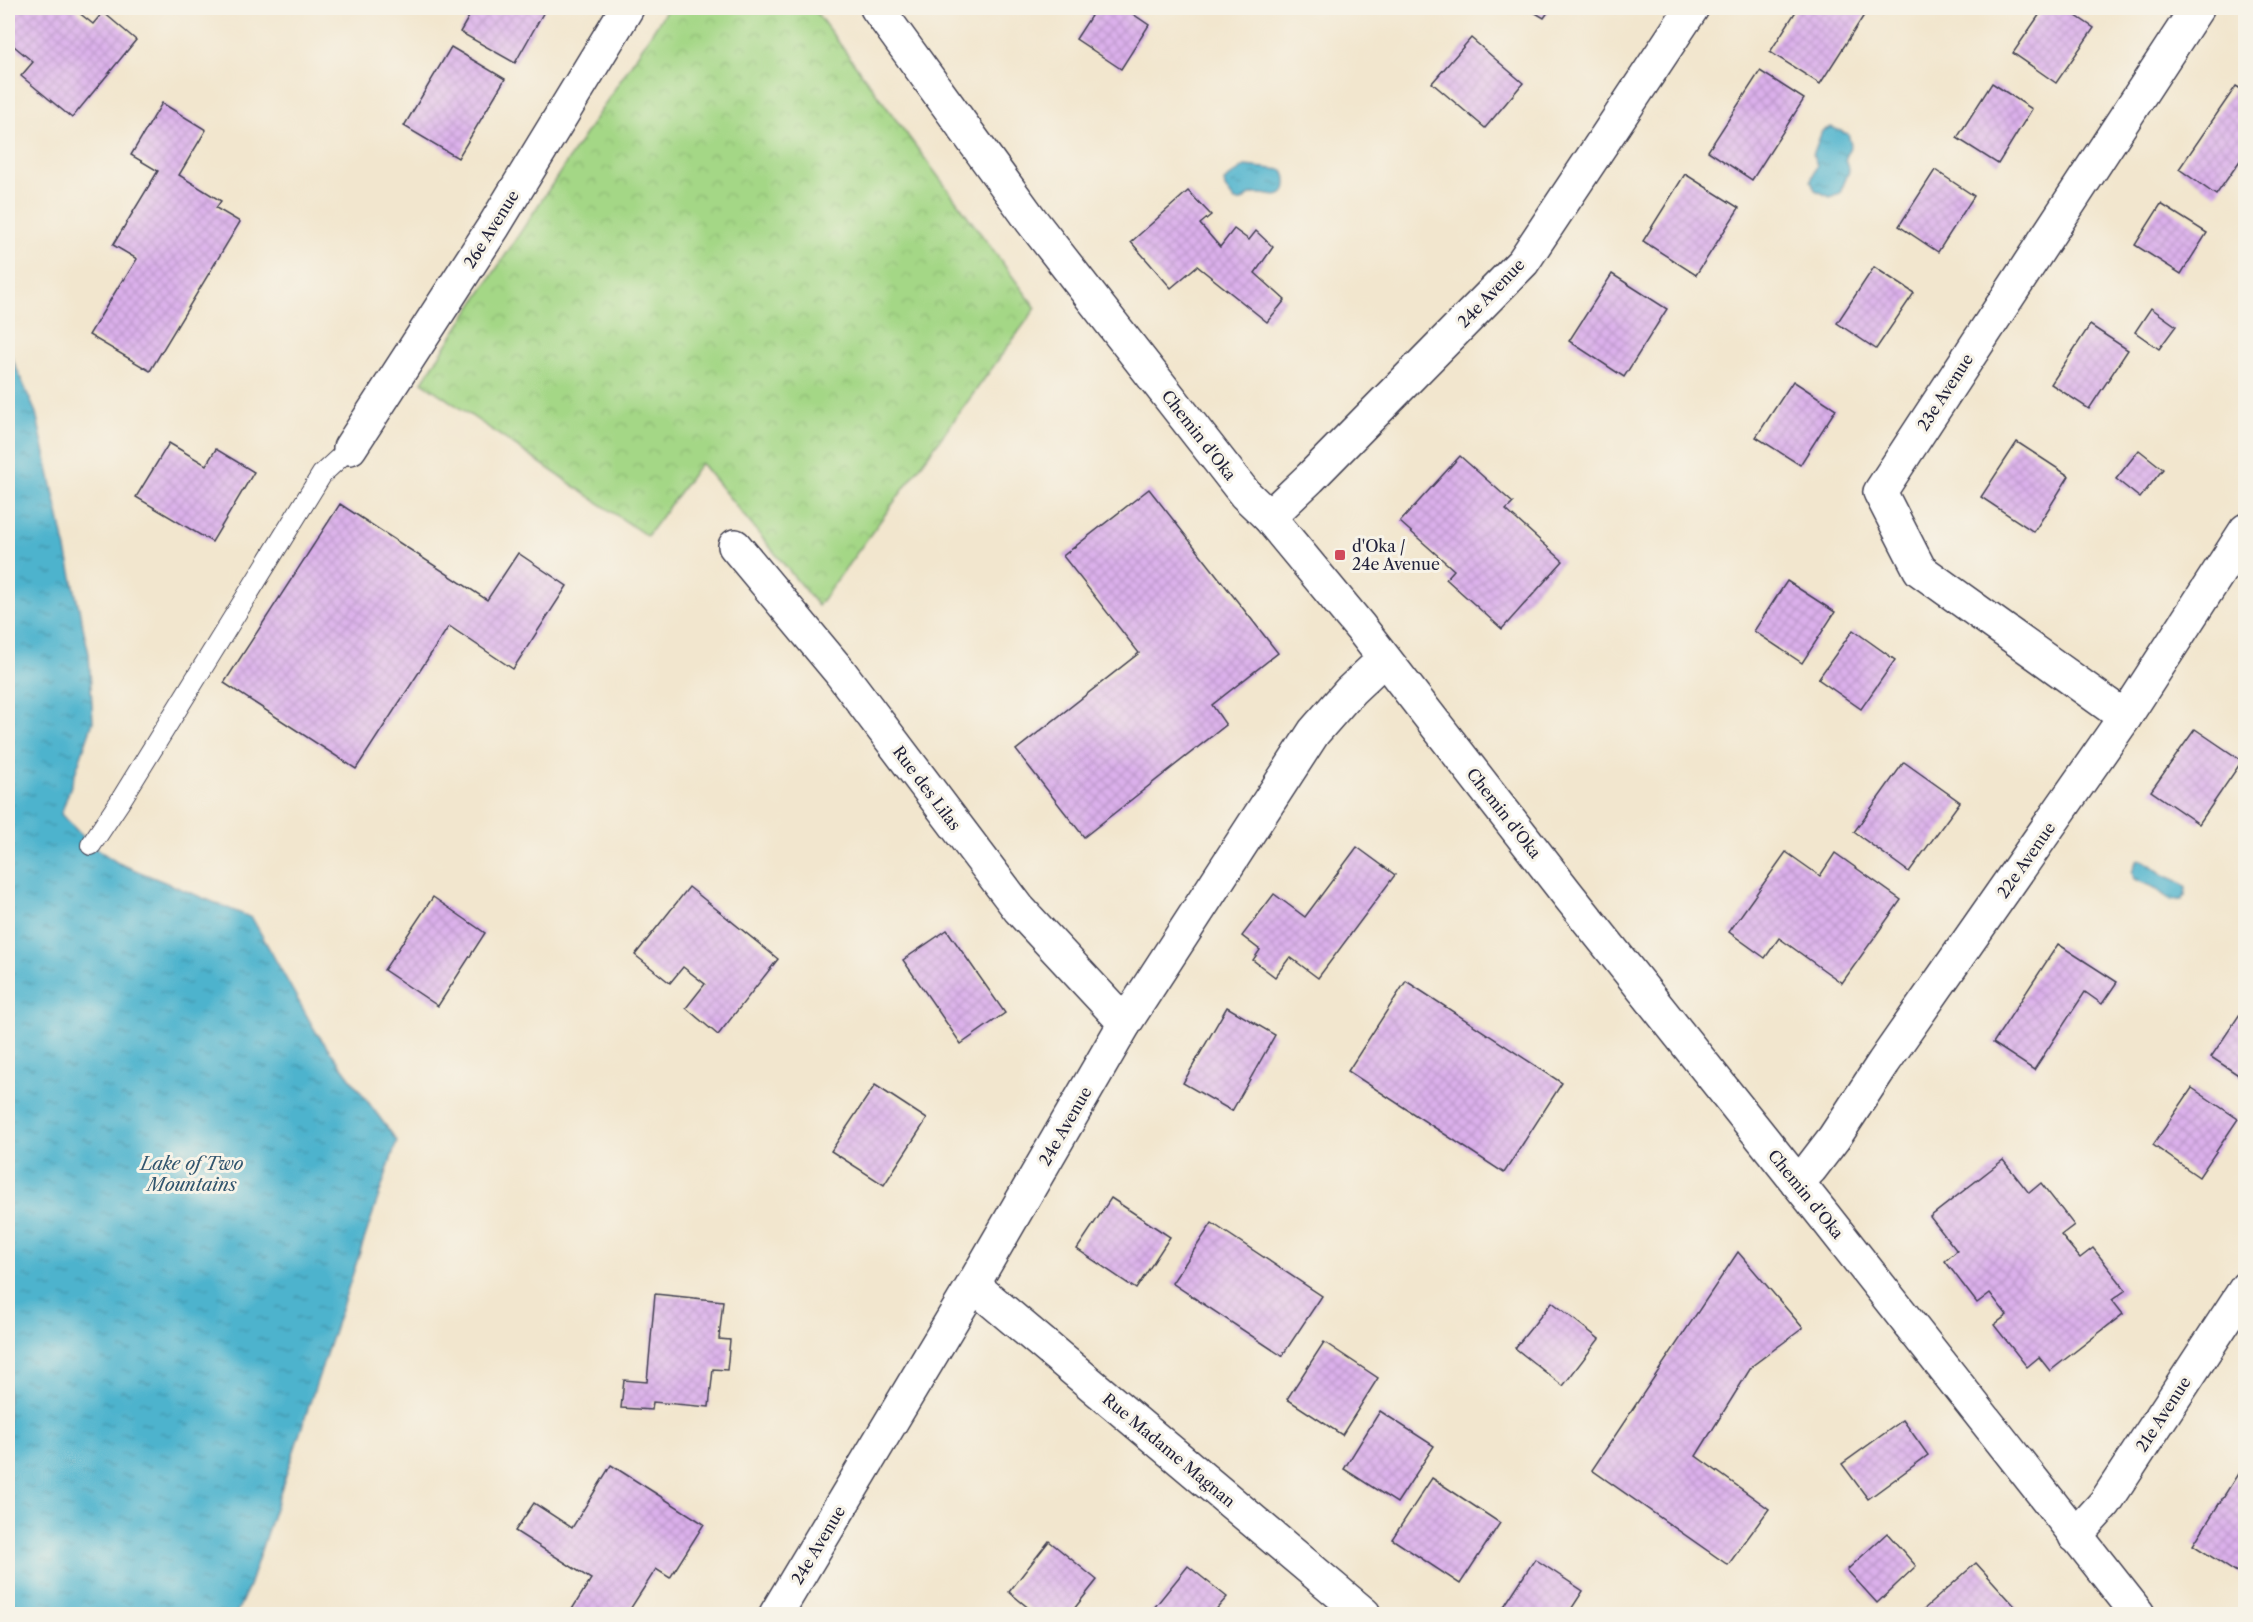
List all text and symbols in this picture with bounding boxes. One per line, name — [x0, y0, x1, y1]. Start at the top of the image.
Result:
street label: 26e Avenue — [459, 186, 523, 272]
street label: 24e Avenue — [1453, 254, 1529, 332]
street label: 23e Avenue — [1913, 350, 1977, 434]
street label: Chemin d'Oka — [1158, 386, 1241, 485]
place label: d'Oka / 24e Avenue — [1352, 536, 1440, 574]
marker: d'Oka / 24e Avenue — [1333, 548, 1347, 562]
street label: Rue des Lilas — [889, 742, 965, 834]
street label: Chemin d'Oka — [1463, 764, 1546, 863]
street label: 22e Avenue — [1993, 818, 2059, 902]
street label: 24e Avenue — [1034, 1083, 1096, 1169]
street label: Chemin d'Oka — [1764, 1145, 1848, 1243]
water label: Lake of Two Mountains — [138, 1153, 244, 1196]
street label: 21e Avenue — [2131, 1373, 2195, 1455]
street label: Rue Madame Magnan — [1099, 1389, 1239, 1511]
street label: 24e Avenue — [787, 1502, 849, 1588]

